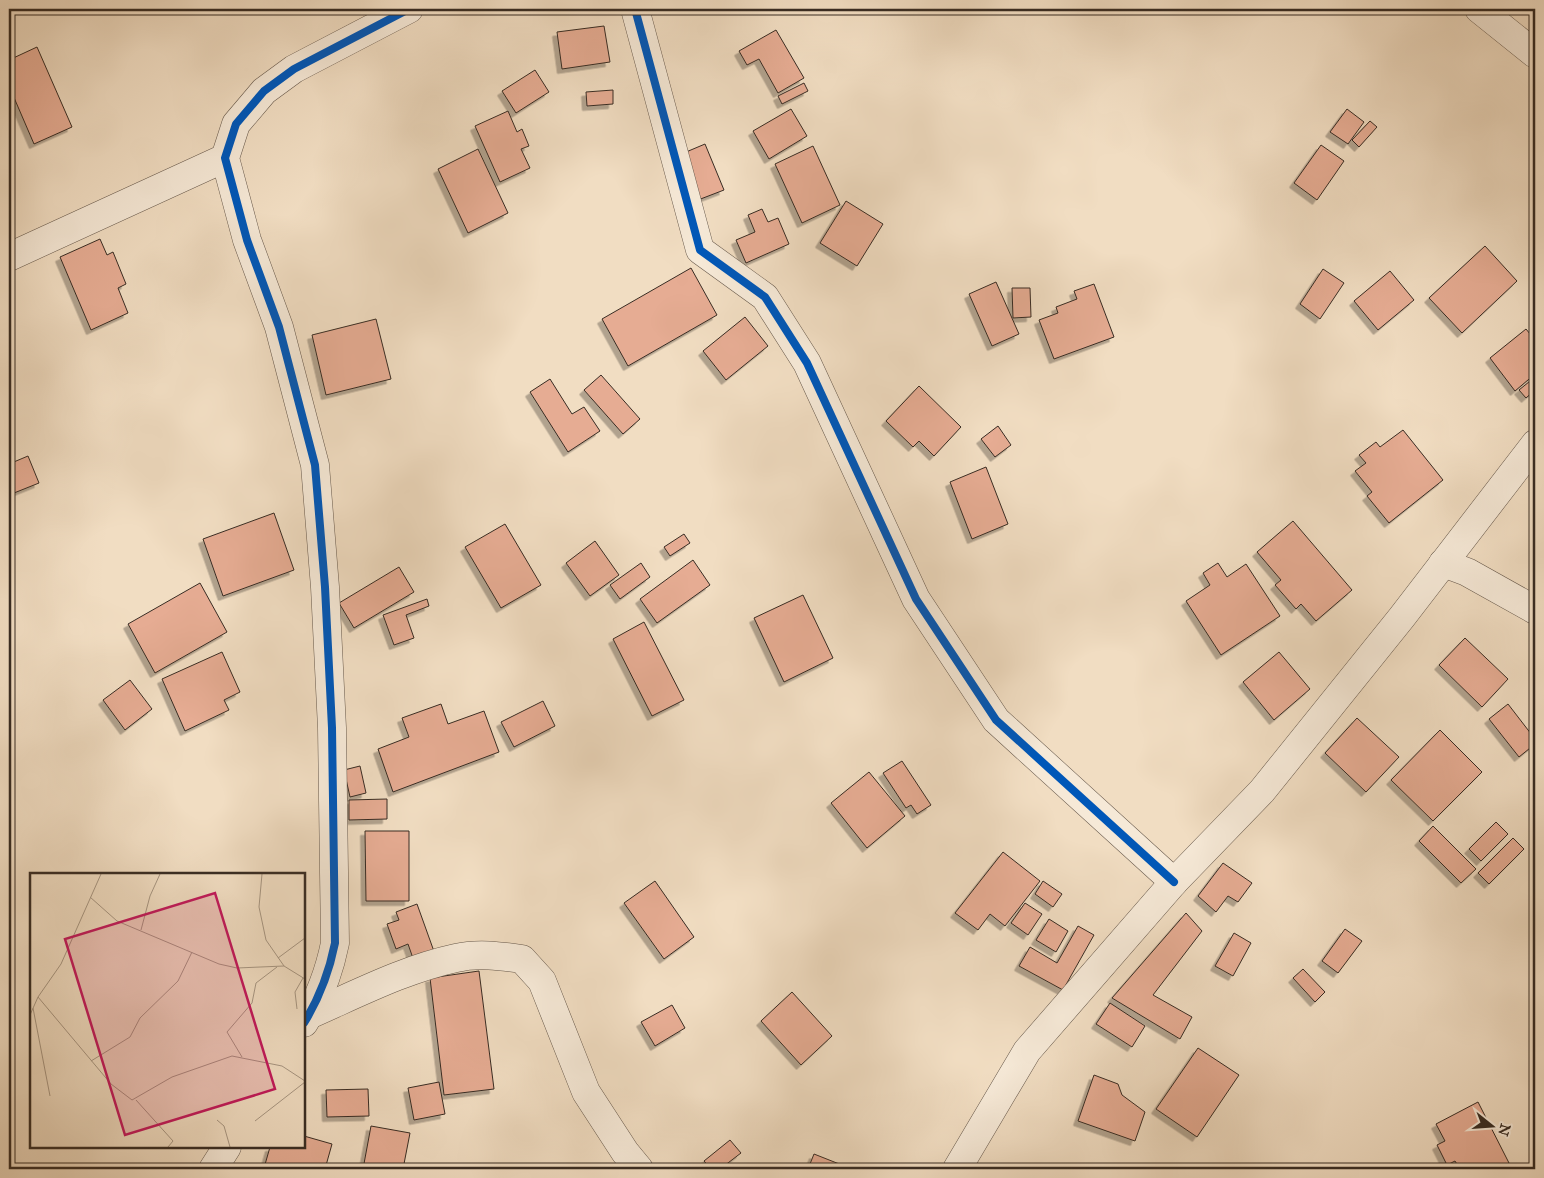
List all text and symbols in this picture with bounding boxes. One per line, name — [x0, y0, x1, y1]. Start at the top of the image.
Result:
inset map — [30, 873, 305, 1148]
north arrow — [1466, 1100, 1516, 1150]
text: N — [1494, 1121, 1514, 1138]

